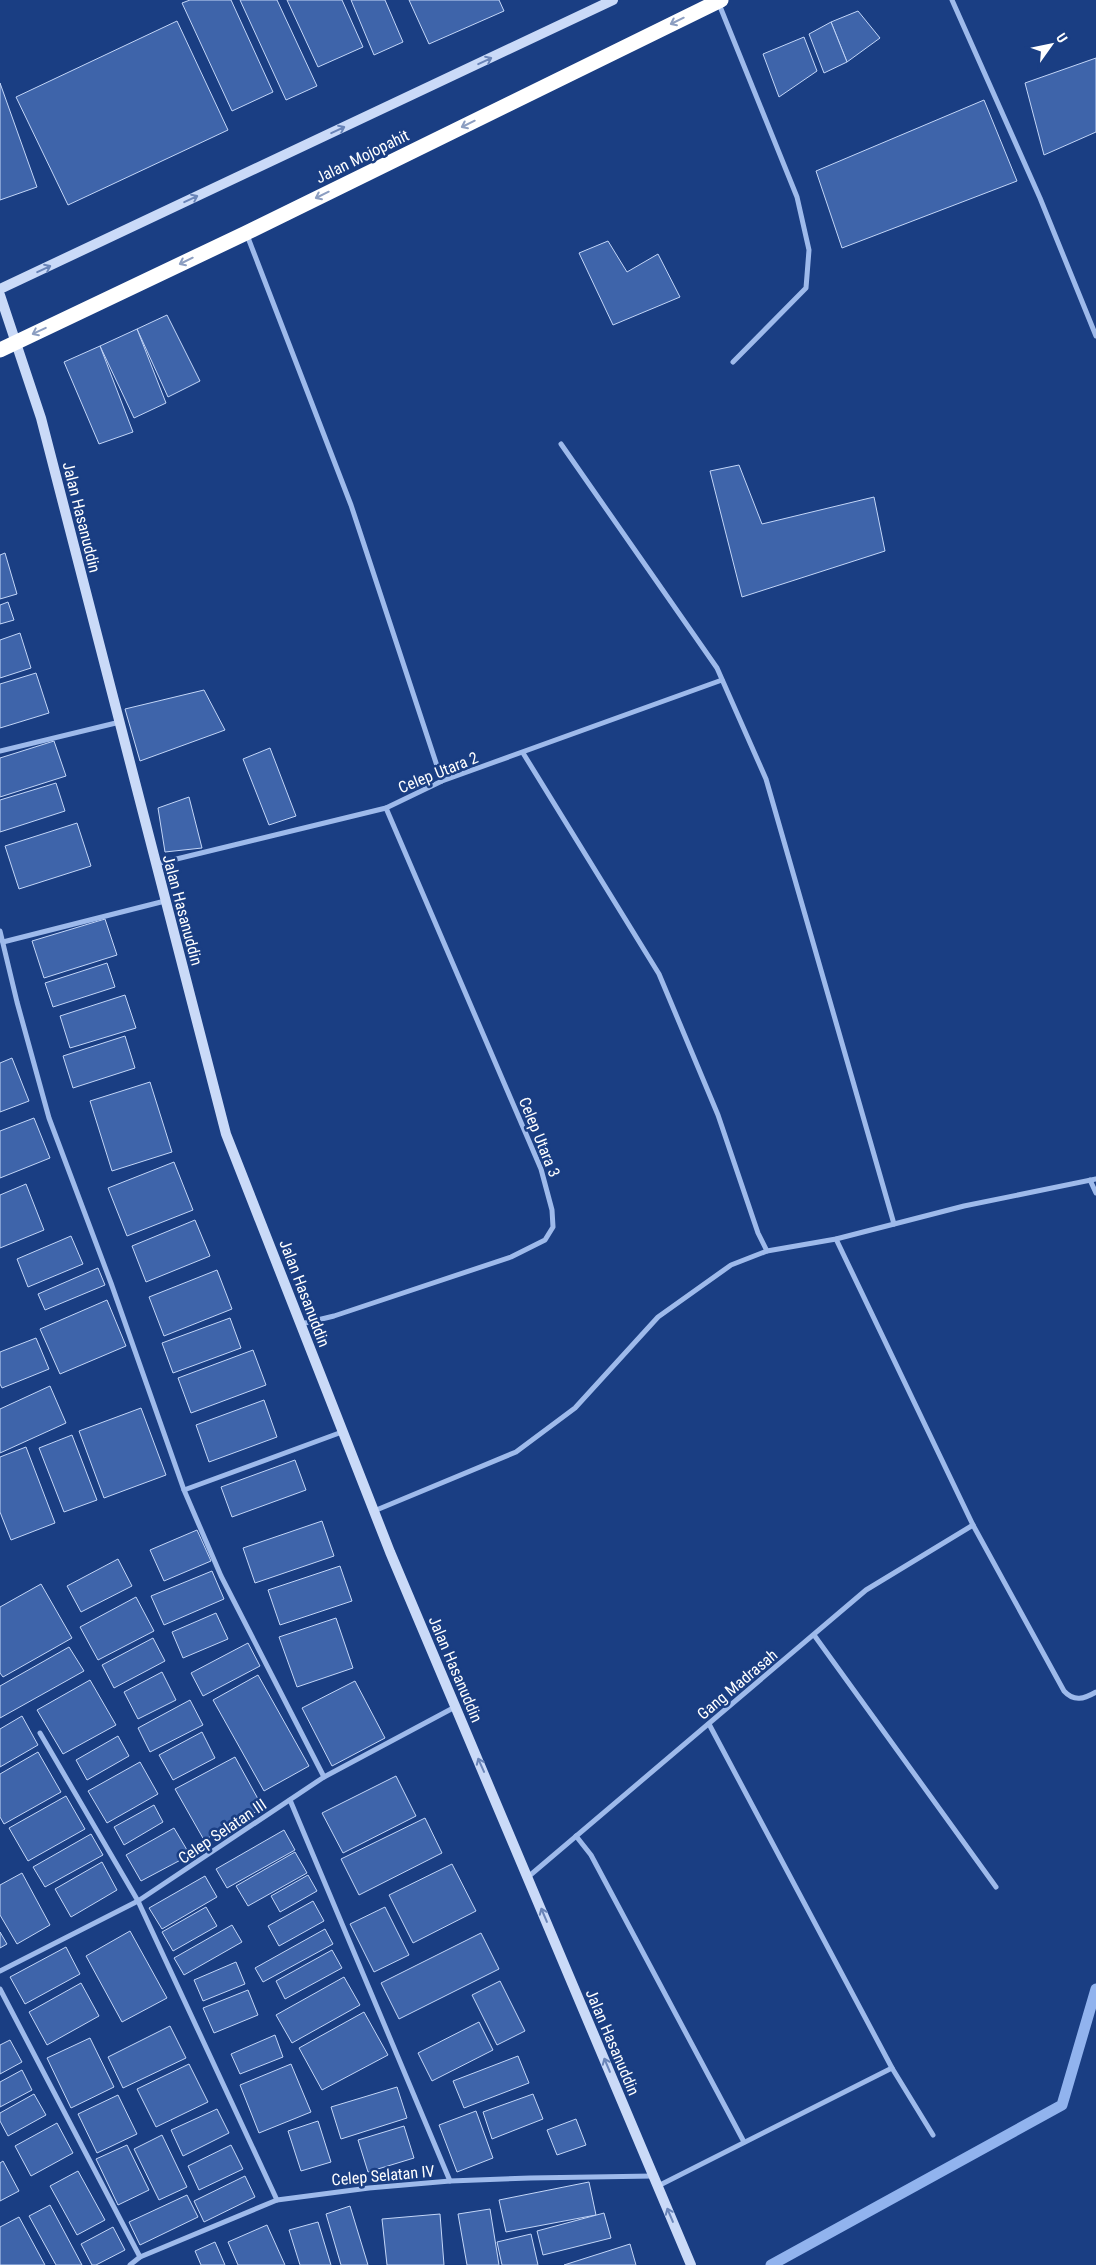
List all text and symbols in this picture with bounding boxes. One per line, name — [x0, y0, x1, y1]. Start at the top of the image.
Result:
one-way arrow — [670, 17, 685, 27]
north arrow — [1026, 20, 1076, 70]
text: U — [1053, 30, 1071, 46]
one-way arrow — [477, 55, 492, 65]
one-way arrow — [461, 120, 476, 129]
one-way arrow — [330, 125, 345, 134]
street label: Jalan Mojopahit — [312, 126, 412, 187]
one-way arrow — [315, 191, 330, 200]
one-way arrow — [183, 194, 198, 204]
one-way arrow — [179, 257, 194, 267]
one-way arrow — [36, 263, 51, 273]
one-way arrow — [32, 326, 47, 336]
street label: Jalan Hasanuddin — [59, 460, 104, 574]
street label: Celep Utara 2 — [395, 748, 481, 797]
street label: Jalan Hasanuddin — [159, 853, 206, 967]
street label: Celep Utara 3 — [515, 1094, 564, 1180]
street label: Jalan Hasanuddin — [275, 1237, 334, 1350]
street label: Jalan Hasanuddin — [425, 1613, 486, 1725]
street label: Gang Madrasah — [693, 1645, 781, 1723]
one-way arrow — [475, 1758, 485, 1773]
street label: Celep Selatan III — [175, 1795, 270, 1868]
one-way arrow — [539, 1908, 548, 1923]
street label: Jalan Hasanuddin — [582, 1986, 643, 2098]
one-way arrow — [601, 2058, 611, 2073]
street label: Celep Selatan IV — [331, 2162, 435, 2189]
one-way arrow — [664, 2207, 673, 2222]

